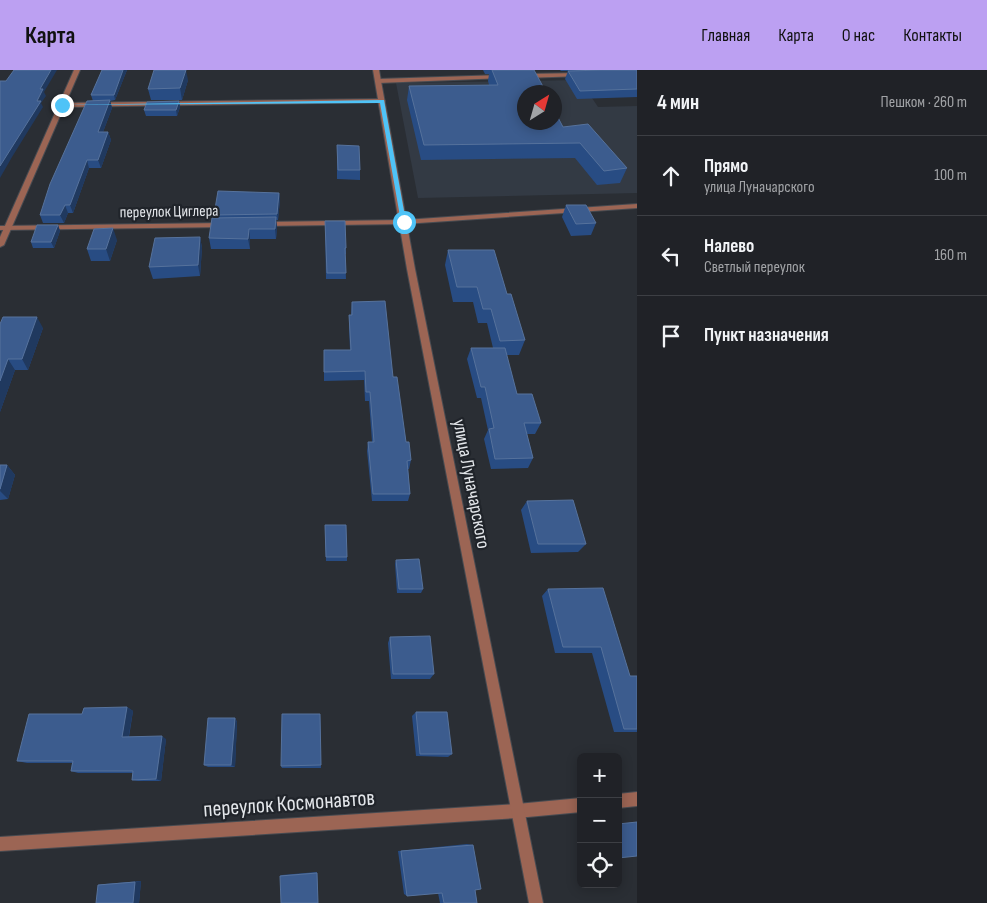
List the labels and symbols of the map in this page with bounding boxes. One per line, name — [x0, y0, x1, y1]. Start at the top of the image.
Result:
north arrow — [517, 85, 562, 130]
route end — [51, 94, 74, 117]
street label: переулок Циглера — [120, 202, 218, 222]
route start — [393, 211, 416, 234]
street label: улица Луначарского — [447, 417, 495, 551]
street label: переулок Космонавтов — [202, 785, 376, 823]

